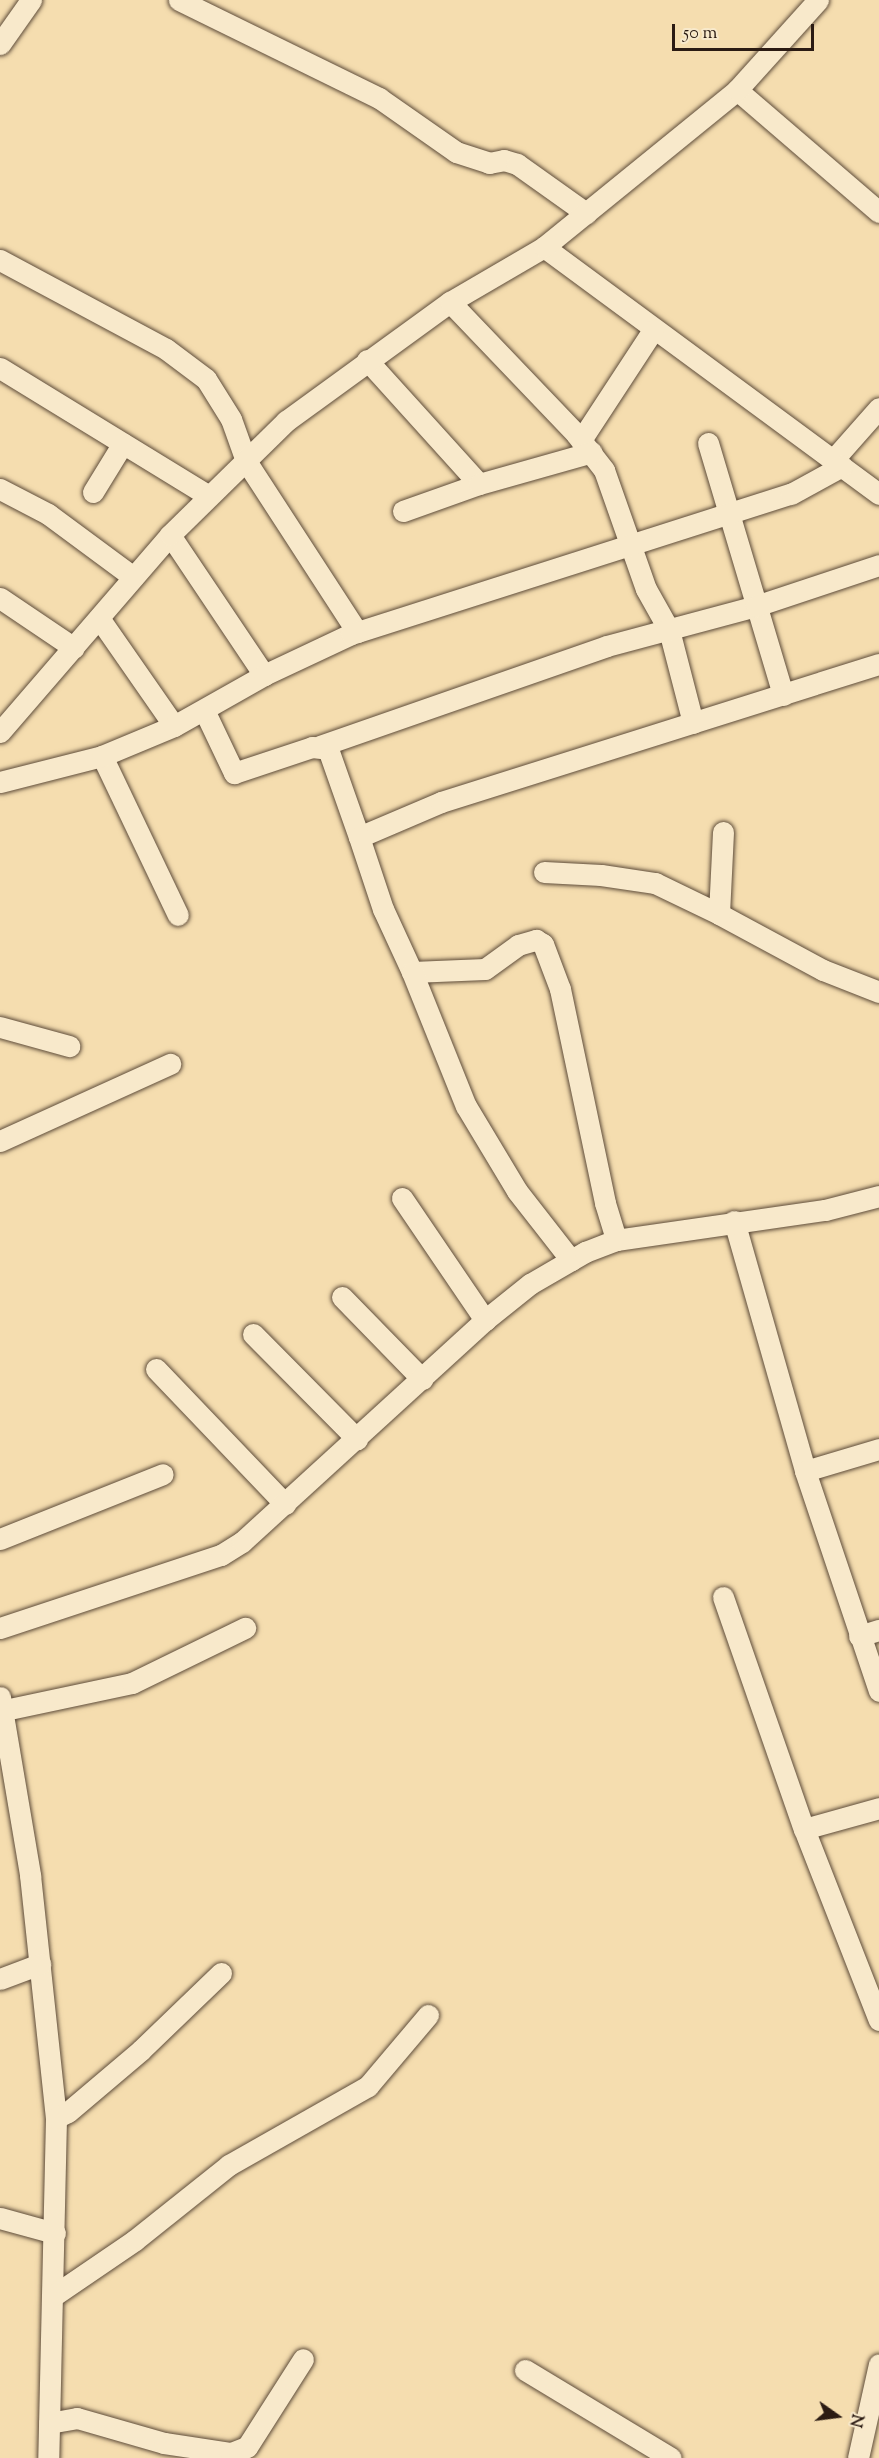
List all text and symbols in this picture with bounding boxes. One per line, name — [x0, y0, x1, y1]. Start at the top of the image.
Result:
scale bar — [675, 12, 818, 50]
text: 50 m — [683, 21, 717, 47]
north arrow — [807, 2386, 867, 2446]
text: N — [842, 2411, 868, 2429]

